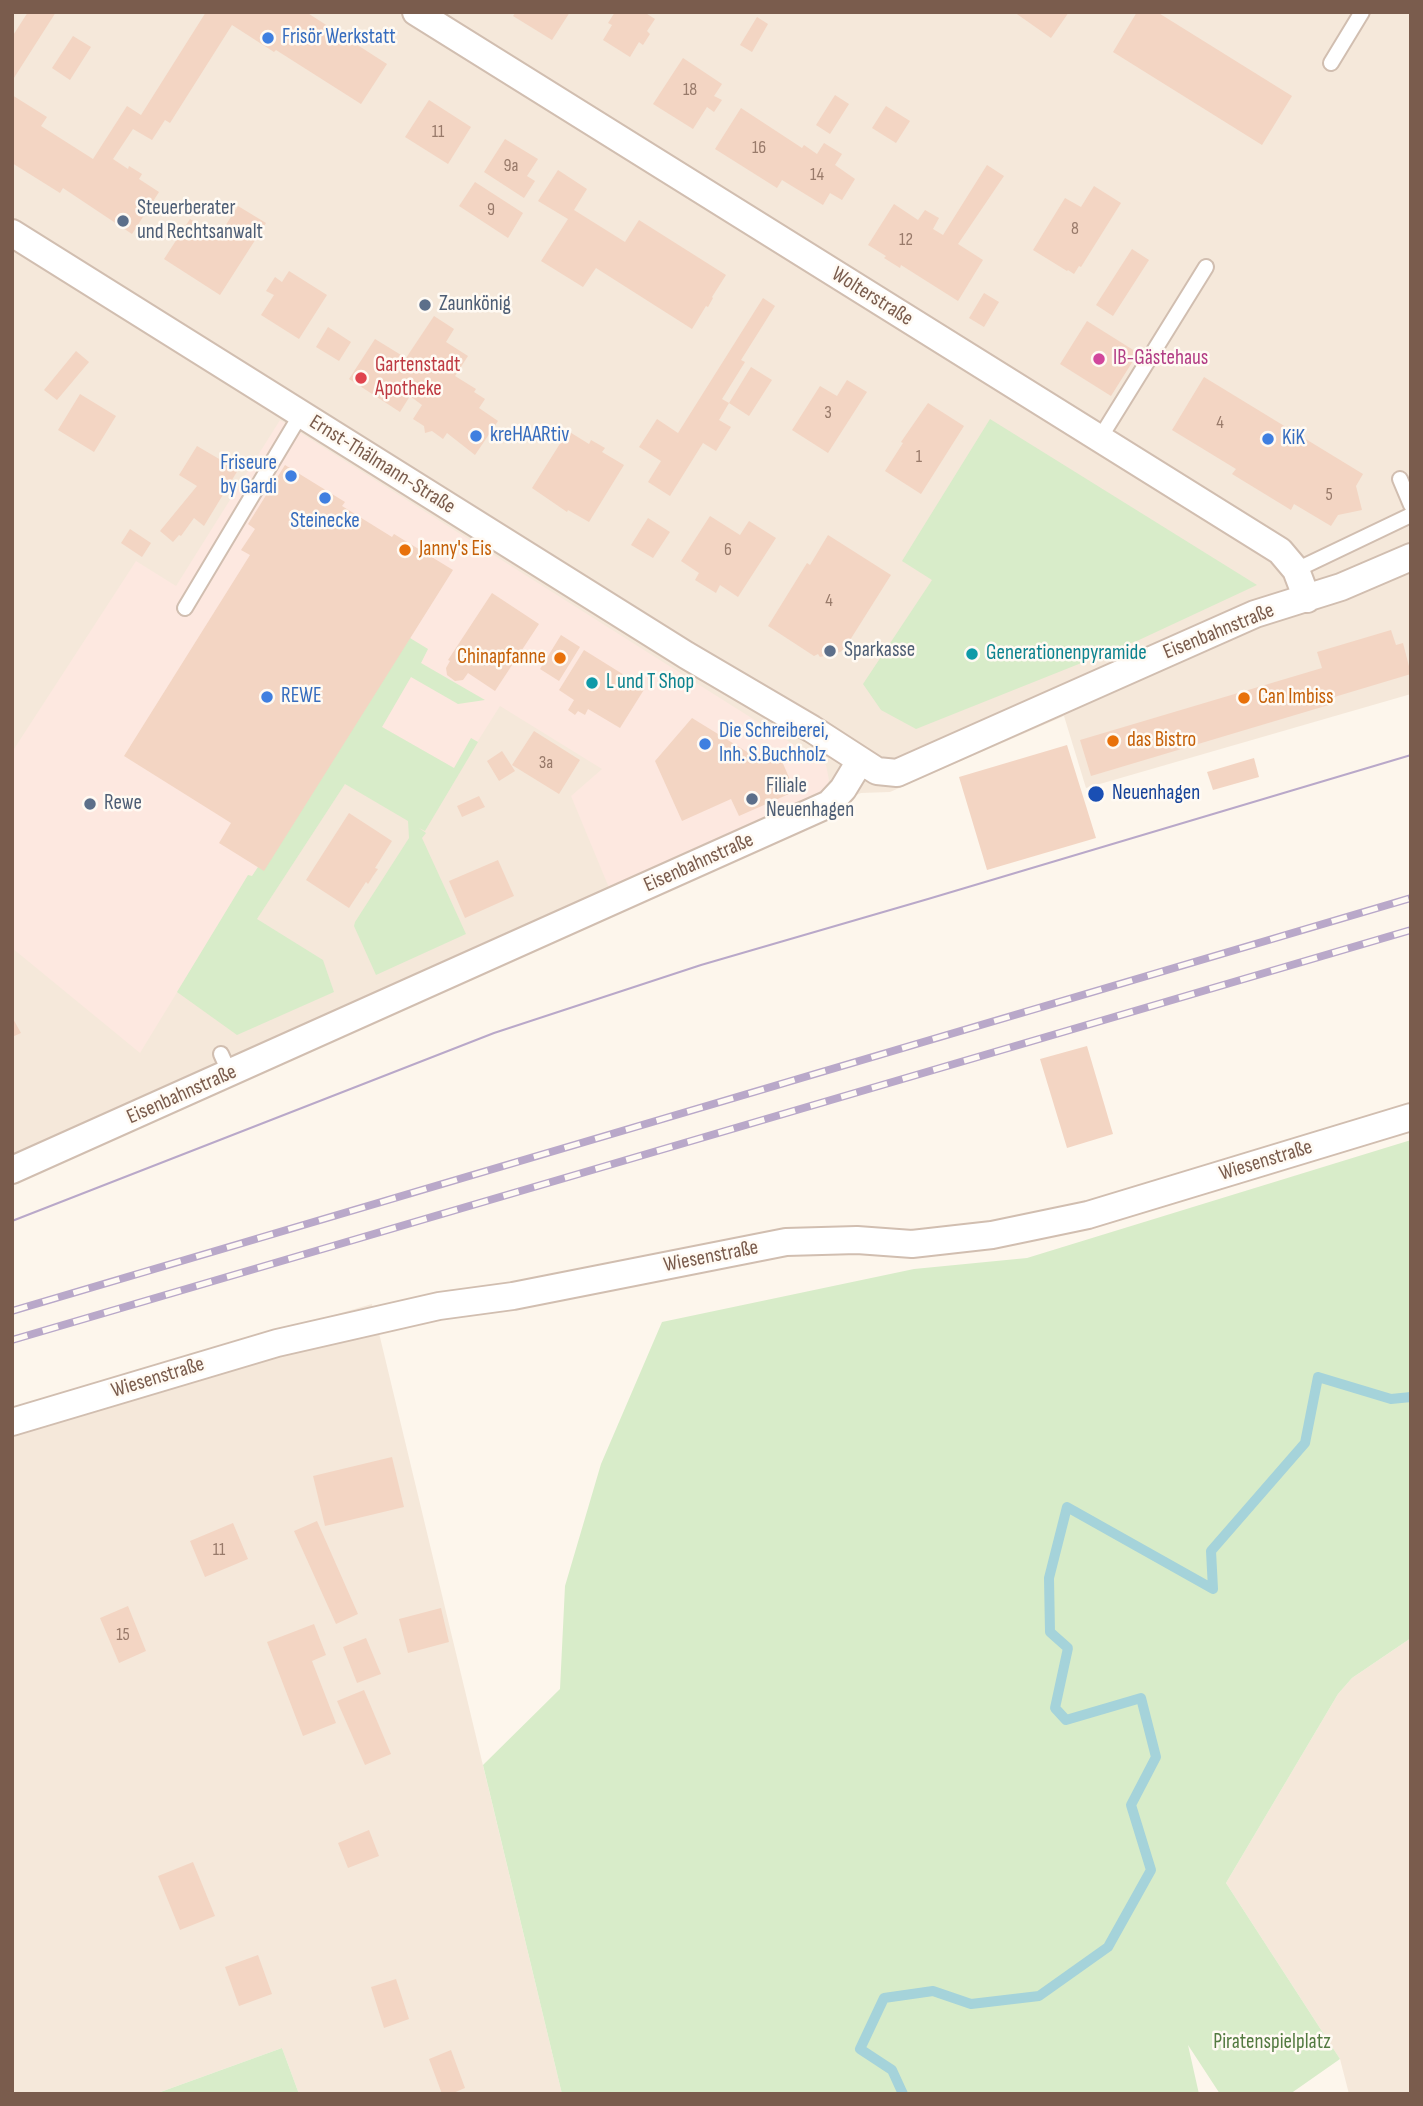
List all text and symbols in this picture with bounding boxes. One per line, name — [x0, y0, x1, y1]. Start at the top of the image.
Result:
place label: Frisör Werkstatt — [282, 25, 396, 51]
marker: Frisör Werkstatt — [260, 30, 276, 46]
house number: 18 — [683, 79, 697, 101]
house number: 11 — [432, 121, 444, 143]
house number: 16 — [752, 137, 766, 159]
house number: 9a — [504, 155, 518, 177]
house number: 14 — [810, 164, 824, 186]
place label: Steuerberater und Rechtsanwalt — [137, 196, 263, 246]
house number: 9 — [487, 199, 495, 221]
marker: Steuerberater und Rechtsanwalt — [115, 213, 131, 229]
house number: 8 — [1071, 218, 1079, 240]
house number: 12 — [899, 229, 913, 251]
street label: Wolterstraße — [827, 262, 917, 332]
place label: Zaunkönig — [439, 292, 511, 318]
marker: Zaunkönig — [417, 297, 433, 313]
place label: IB-Gästehaus — [1113, 346, 1208, 372]
marker: IB-Gästehaus — [1091, 351, 1107, 367]
place label: Gartenstadt Apotheke — [375, 353, 460, 403]
marker: Gartenstadt Apotheke — [353, 370, 369, 386]
house number: 3 — [824, 402, 832, 424]
street label: Ernst-Thälmann-Straße — [304, 410, 460, 520]
house number: 4 — [1216, 412, 1224, 434]
place label: kreHAARtiv — [490, 423, 569, 449]
place label: KiK — [1282, 426, 1305, 452]
marker: kreHAARtiv — [468, 428, 484, 444]
marker: KiK — [1260, 431, 1276, 447]
house number: 1 — [916, 446, 922, 468]
place label: Friseure by Gardi — [220, 451, 277, 501]
marker: Friseure by Gardi — [283, 468, 299, 484]
house number: 5 — [1325, 484, 1333, 506]
marker: Steinecke — [317, 490, 333, 506]
place label: Steinecke — [290, 509, 360, 535]
place label: Janny's Eis — [419, 537, 492, 563]
house number: 6 — [724, 539, 732, 561]
marker: Janny's Eis — [397, 542, 413, 558]
house number: 4 — [825, 590, 833, 612]
street label: Eisenbahnstraße — [1160, 598, 1278, 666]
place label: Sparkasse — [844, 638, 915, 664]
place label: Generationenpyramide — [986, 641, 1147, 667]
marker: Sparkasse — [822, 643, 838, 659]
place label: Chinapfanne — [457, 645, 546, 671]
marker: Generationenpyramide — [964, 646, 980, 662]
marker: Chinapfanne — [552, 650, 568, 666]
place label: L und T Shop — [606, 670, 694, 696]
marker: L und T Shop — [584, 675, 600, 691]
place label: REWE — [281, 684, 322, 710]
place label: Can Imbiss — [1258, 685, 1333, 711]
marker: REWE — [259, 689, 275, 705]
marker: Can Imbiss — [1236, 690, 1252, 706]
place label: Die Schreiberei, Inh. S.Buchholz — [719, 719, 829, 769]
place label: das Bistro — [1127, 728, 1196, 754]
marker: das Bistro — [1105, 733, 1121, 749]
marker: Die Schreiberei, Inh. S.Buchholz — [697, 736, 713, 752]
house number: 3a — [539, 752, 553, 774]
place label: Filiale Neuenhagen — [766, 774, 854, 824]
place label: Neuenhagen — [1112, 781, 1200, 807]
marker: Neuenhagen — [1086, 784, 1106, 804]
place label: Rewe — [104, 791, 142, 817]
marker: Filiale Neuenhagen — [744, 791, 760, 807]
marker: Rewe — [82, 796, 98, 812]
street label: Eisenbahnstraße — [640, 828, 758, 898]
street label: Eisenbahnstraße — [123, 1060, 241, 1130]
street label: Wiesenstraße — [1216, 1135, 1316, 1187]
street label: Wiesenstraße — [661, 1235, 761, 1279]
street label: Wiesenstraße — [108, 1352, 208, 1404]
house number: 11 — [213, 1539, 225, 1561]
house number: 15 — [116, 1624, 130, 1646]
park label: Piratenspielplatz — [1213, 2030, 1331, 2056]

